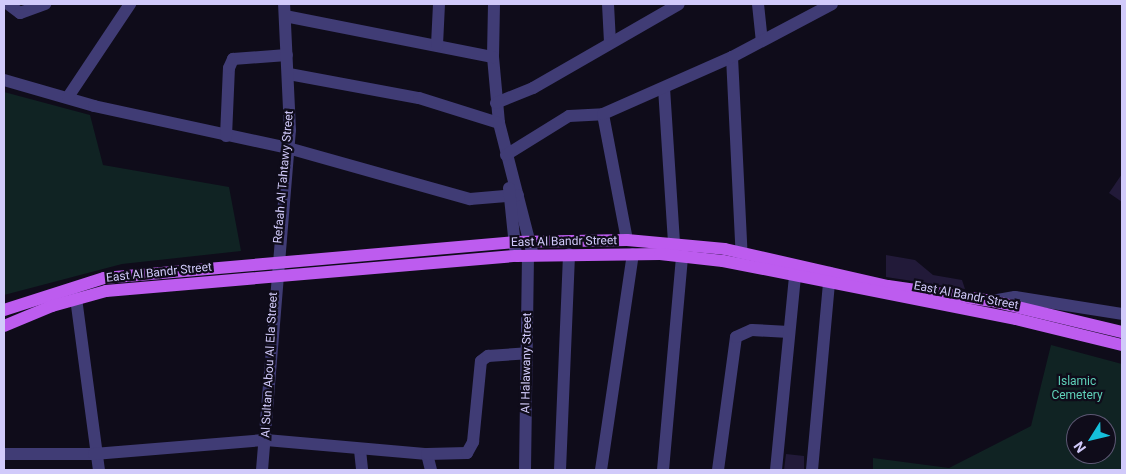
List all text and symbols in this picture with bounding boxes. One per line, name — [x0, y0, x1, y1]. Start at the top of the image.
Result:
street label: Refaah Al Tahtawy Street — [271, 110, 297, 244]
street label: East Al Bandr Street — [511, 234, 617, 250]
street label: East Al Bandr Street — [105, 260, 213, 286]
street label: East Al Bandr Street — [912, 279, 1020, 313]
street label: Al Sultan Abou Al Ela Street — [259, 292, 281, 438]
street label: Al Halawany Street — [519, 313, 535, 413]
park label: Islamic Cemetery — [1051, 375, 1103, 403]
north arrow — [1066, 414, 1116, 464]
text: N — [1070, 439, 1089, 456]

